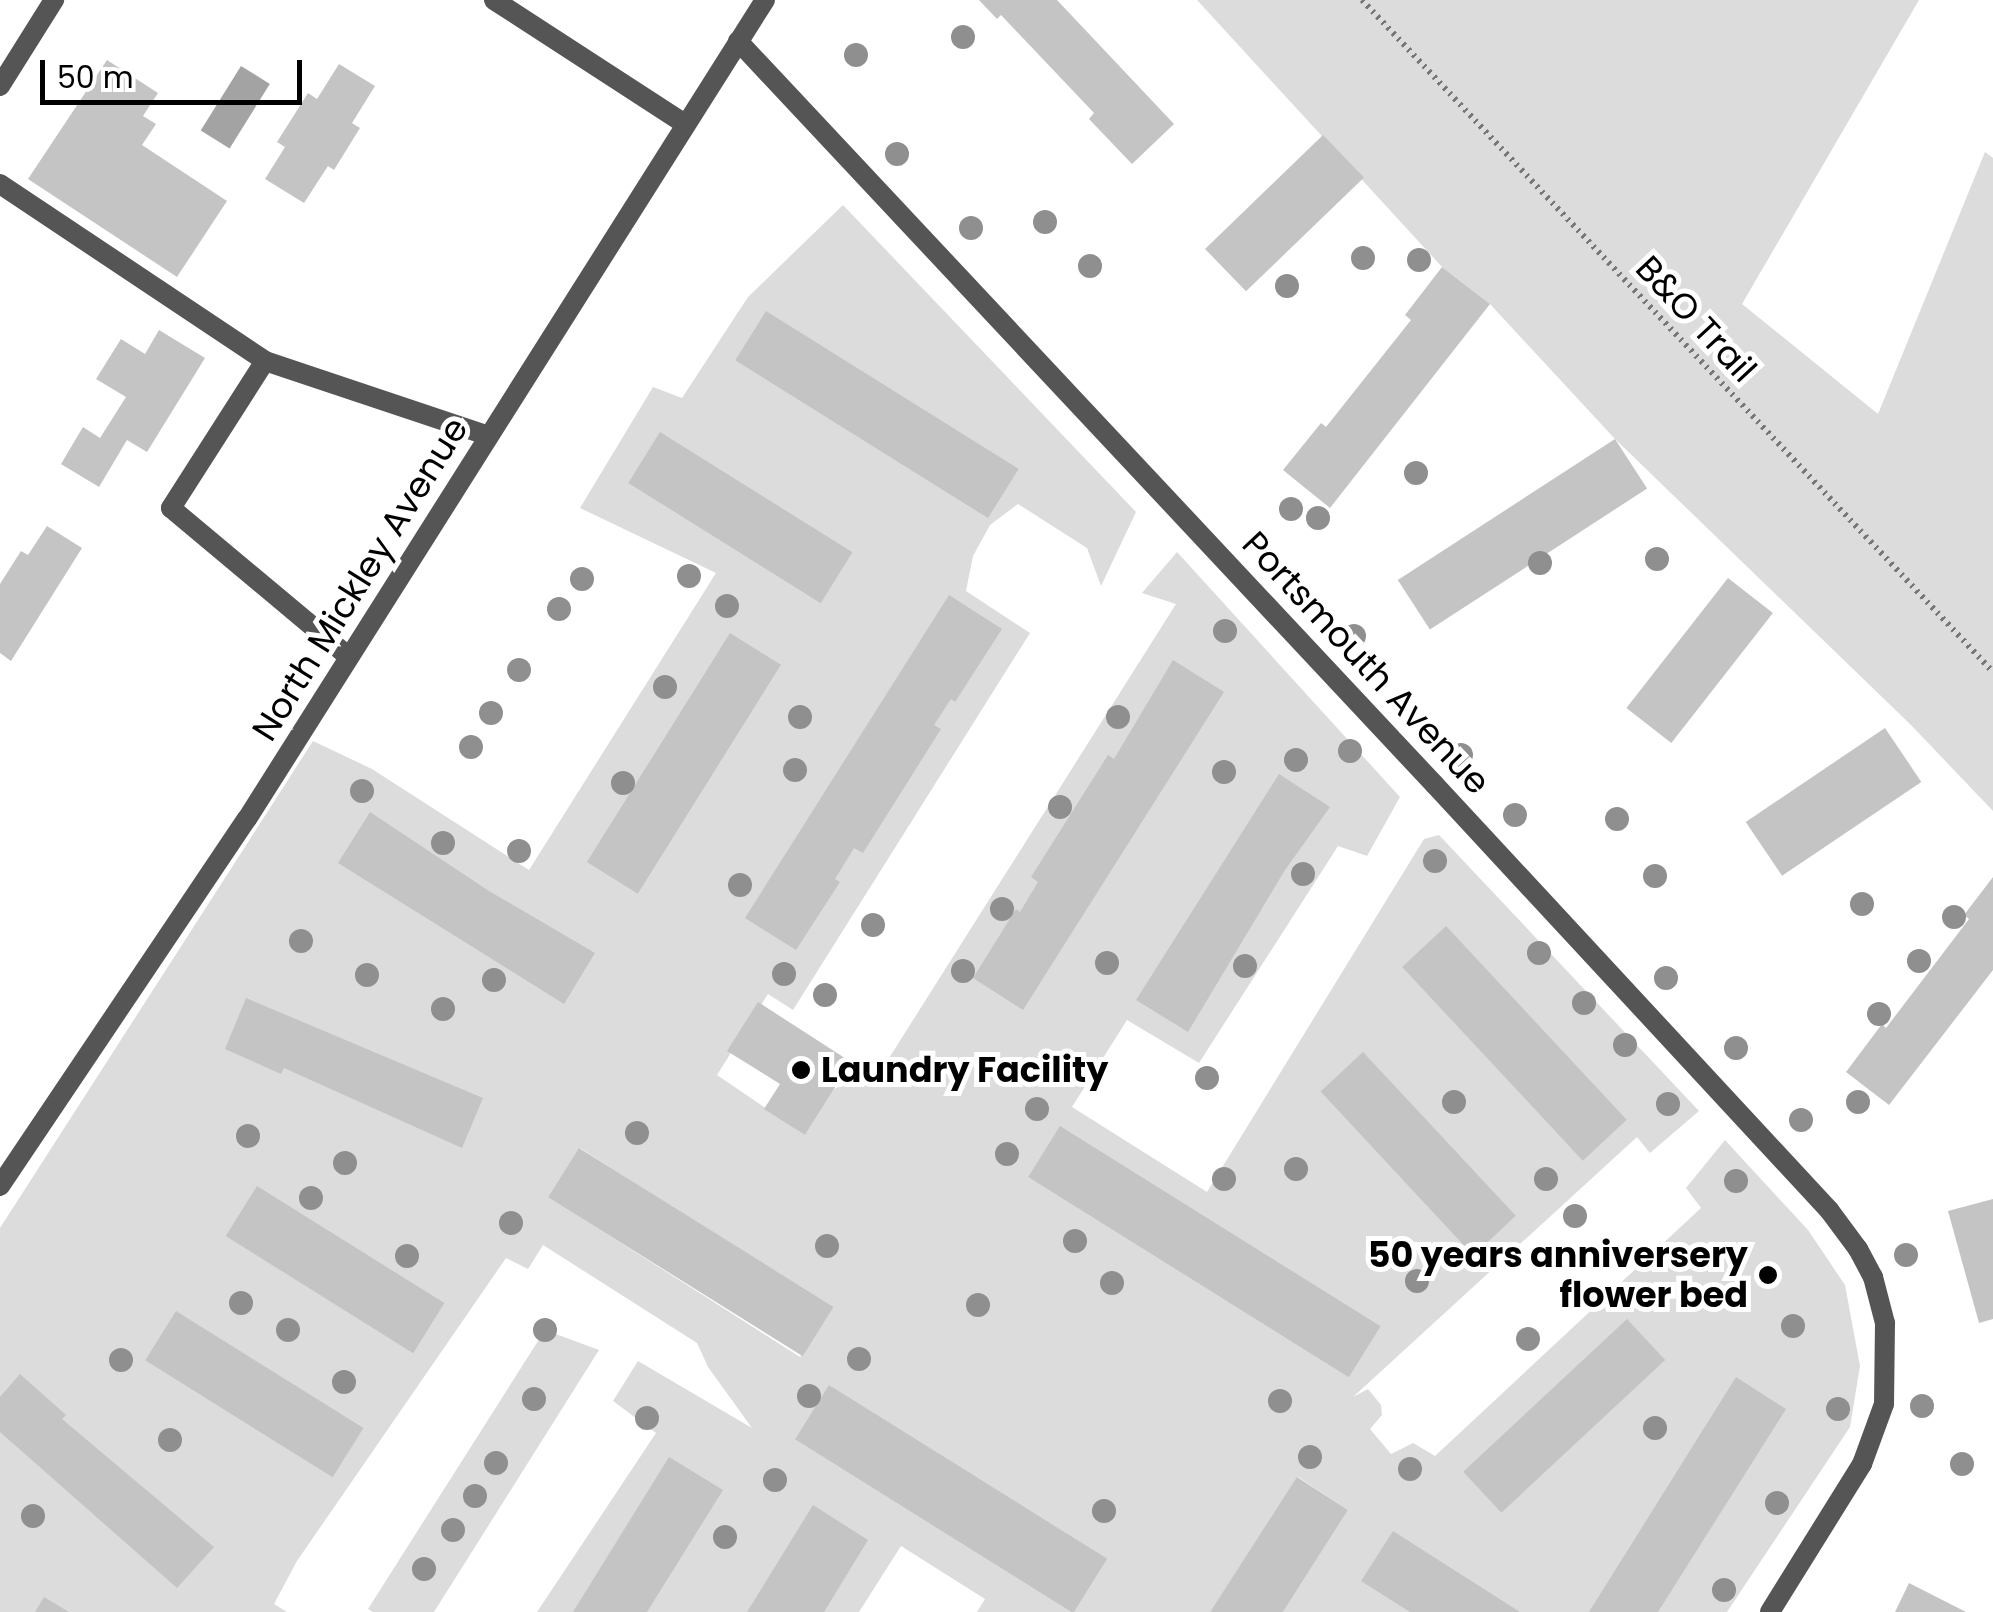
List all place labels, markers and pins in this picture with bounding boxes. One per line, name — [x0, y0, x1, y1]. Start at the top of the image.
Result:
place label: Laundry Facility — [821, 1049, 1108, 1091]
marker: Laundry Facility — [790, 1059, 812, 1081]
place label: 50 years anniversery flower bed — [1368, 1234, 1748, 1316]
marker: 50 years anniversery flower bed — [1757, 1264, 1779, 1286]

